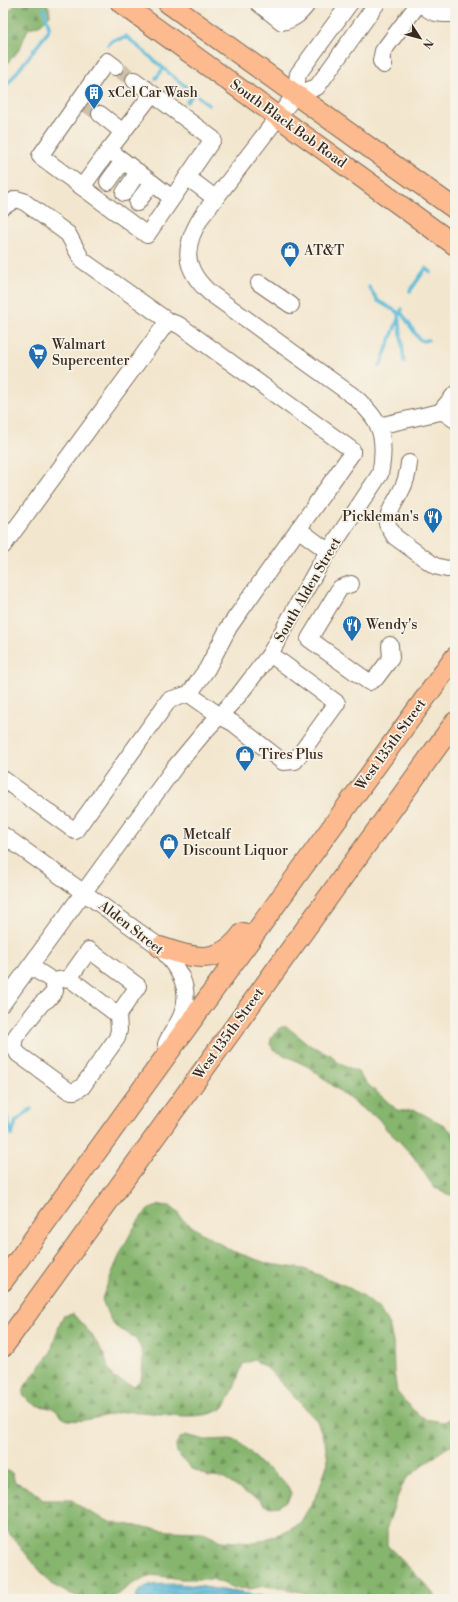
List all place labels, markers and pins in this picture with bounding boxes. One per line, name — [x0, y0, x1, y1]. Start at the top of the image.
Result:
building icon: xCel Car Wash — [83, 82, 105, 110]
place label: xCel Car Wash — [107, 84, 198, 102]
shop icon: AT&T — [279, 240, 301, 268]
place label: AT&T — [303, 242, 344, 260]
place label: Walmart Supercenter — [51, 336, 130, 370]
supermarket icon: Walmart Supercenter — [27, 342, 49, 370]
restaurant icon: Pickleman's — [422, 506, 444, 534]
place label: Pickleman's — [342, 508, 419, 526]
restaurant icon: Wendy's — [341, 614, 363, 642]
place label: Wendy's — [365, 616, 417, 634]
shop icon: Tires Plus — [234, 744, 256, 772]
place label: Tires Plus — [259, 746, 323, 764]
place label: Metcalf Discount Liquor — [183, 826, 288, 860]
shop icon: Metcalf Discount Liquor — [158, 832, 180, 860]

